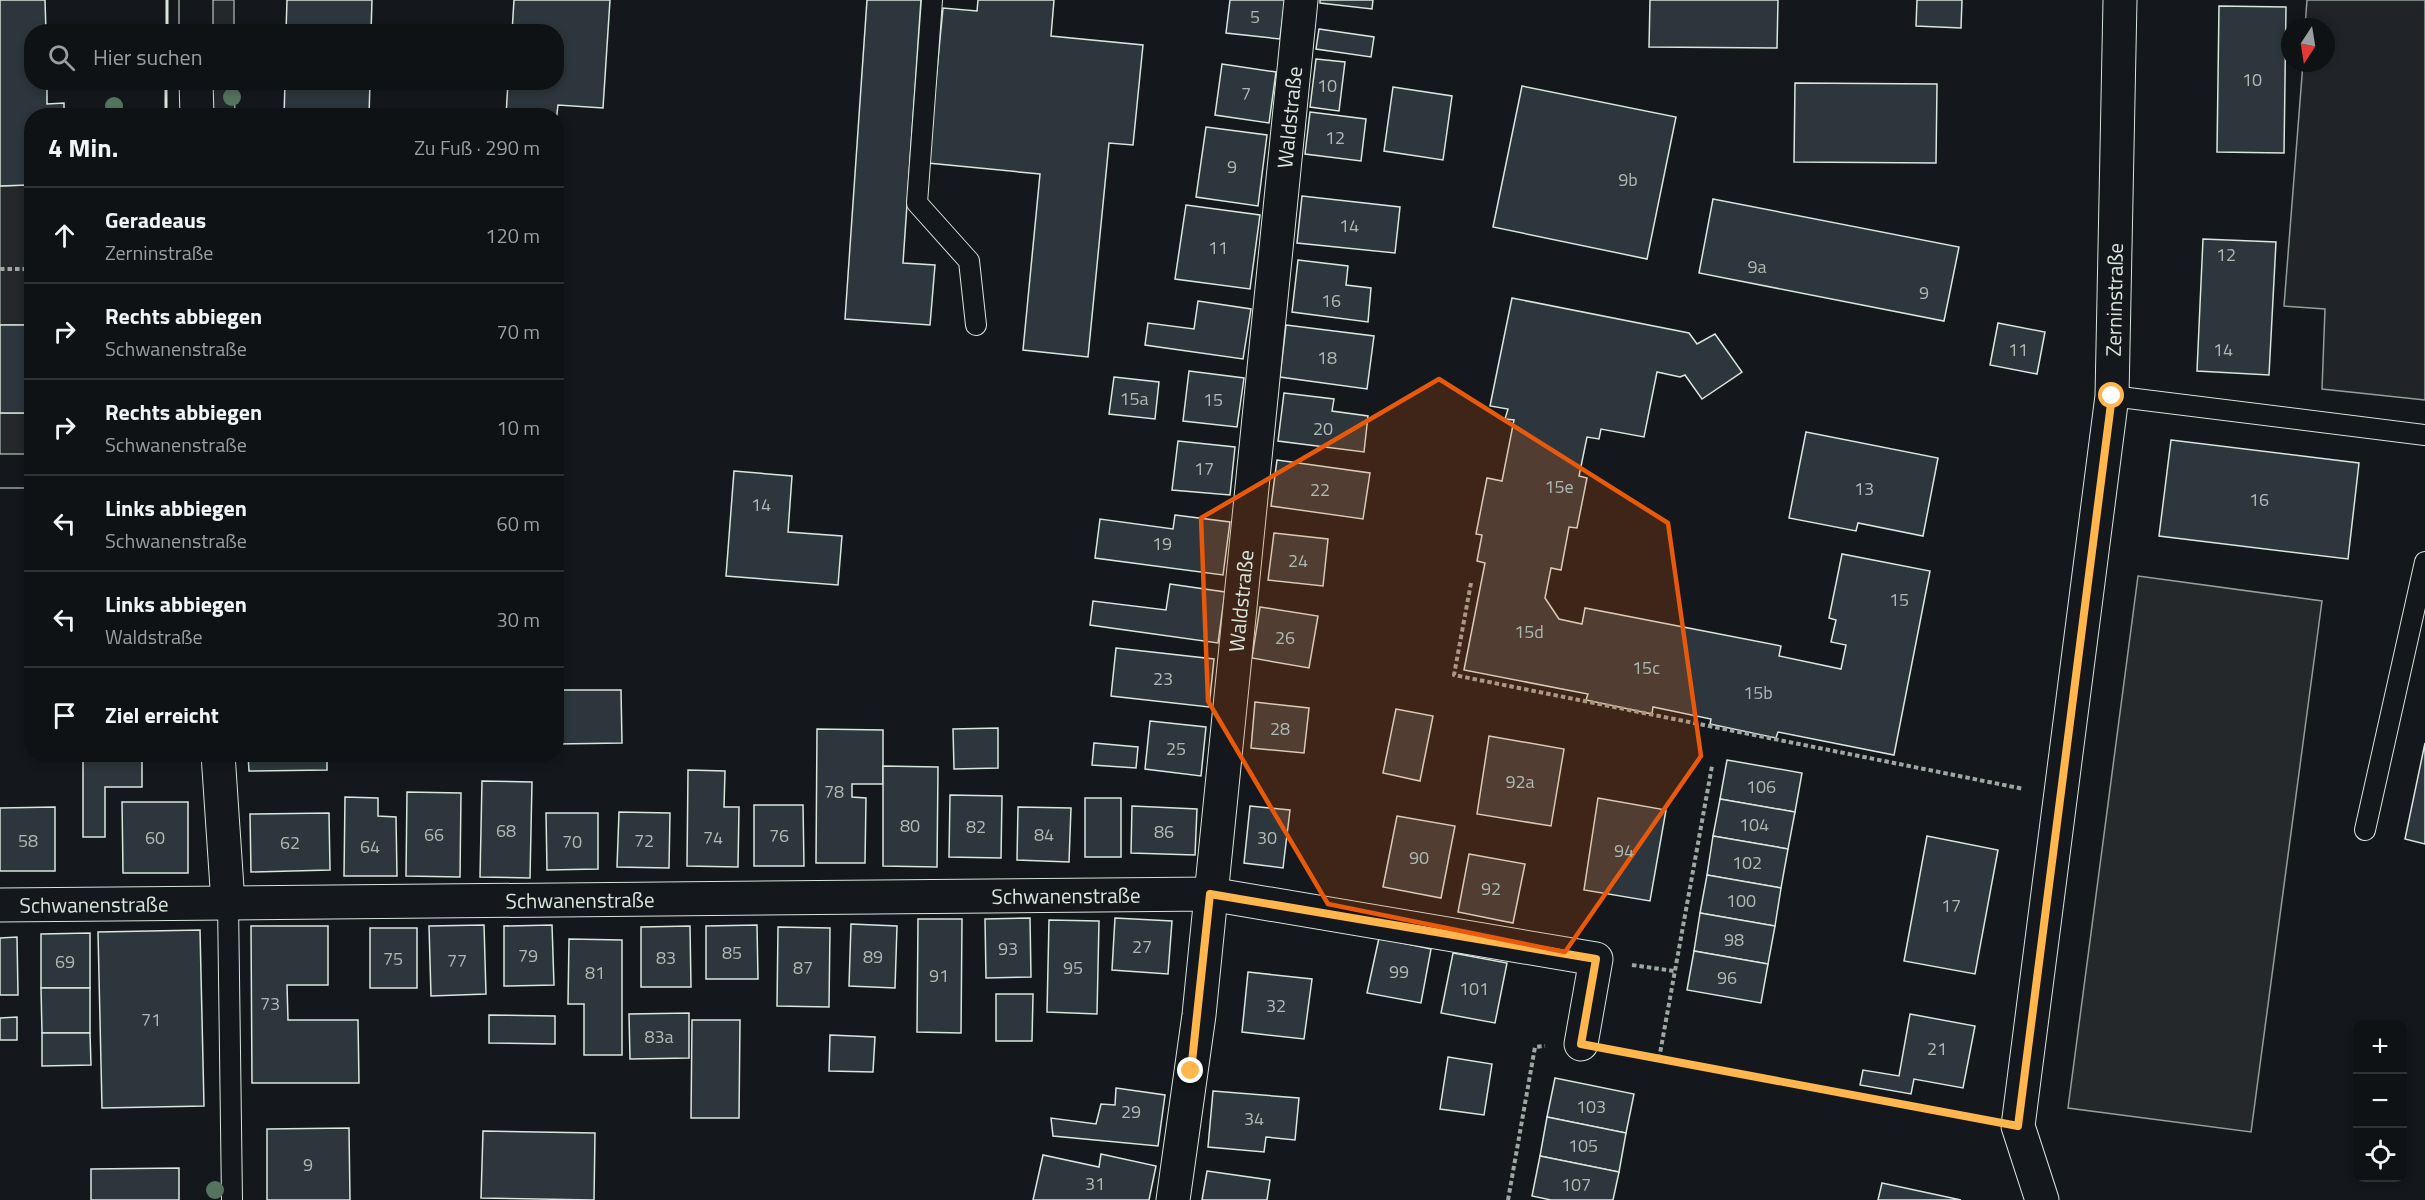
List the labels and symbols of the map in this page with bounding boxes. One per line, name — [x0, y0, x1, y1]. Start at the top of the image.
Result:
house number: 5 — [1250, 3, 1260, 30]
north arrow — [2281, 18, 2335, 72]
street label: Waldstraße — [1268, 65, 1310, 170]
house number: 10 — [2242, 66, 2262, 93]
house number: 10 — [1317, 72, 1337, 99]
house number: 7 — [1241, 80, 1251, 107]
house number: 12 — [1325, 124, 1345, 151]
house number: 9 — [1227, 153, 1237, 180]
house number: 9b — [1618, 166, 1638, 193]
house number: 14 — [1339, 212, 1359, 239]
house number: 11 — [1208, 234, 1228, 261]
house number: 12 — [2216, 241, 2236, 268]
street label: Zerninstraße — [2097, 243, 2131, 357]
house number: 9a — [1747, 253, 1767, 280]
house number: 9 — [1919, 279, 1929, 306]
house number: 16 — [1321, 287, 1341, 314]
house number: 11 — [2008, 336, 2028, 363]
house number: 14 — [2213, 336, 2233, 363]
house number: 18 — [1317, 344, 1337, 371]
route start — [2098, 382, 2124, 408]
house number: 15a — [1119, 385, 1149, 412]
house number: 15 — [1203, 386, 1223, 413]
house number: 20 — [1313, 415, 1333, 442]
house number: 17 — [1194, 455, 1214, 482]
house number: 15e — [1544, 473, 1574, 500]
house number: 13 — [1854, 475, 1874, 502]
house number: 22 — [1310, 476, 1330, 503]
house number: 16 — [2249, 486, 2269, 513]
house number: 14 — [751, 491, 771, 518]
house number: 19 — [1152, 530, 1172, 557]
house number: 24 — [1288, 547, 1308, 574]
street label: Waldstraße — [1220, 548, 1262, 653]
house number: 15 — [1889, 586, 1909, 613]
house number: 15d — [1514, 618, 1544, 645]
house number: 26 — [1275, 624, 1295, 651]
house number: 15c — [1632, 654, 1660, 681]
house number: 23 — [1153, 665, 1173, 692]
house number: 15b — [1743, 679, 1773, 706]
house number: 28 — [1270, 715, 1290, 742]
house number: 25 — [1166, 735, 1186, 762]
house number: 92a — [1505, 768, 1535, 795]
house number: 106 — [1746, 773, 1776, 800]
house number: 78 — [824, 778, 844, 805]
house number: 104 — [1739, 811, 1769, 838]
house number: 80 — [900, 812, 920, 839]
house number: 82 — [966, 813, 986, 840]
house number: 68 — [496, 817, 516, 844]
house number: 86 — [1154, 818, 1174, 845]
house number: 66 — [424, 821, 444, 848]
house number: 84 — [1034, 821, 1054, 848]
house number: 76 — [769, 822, 789, 849]
house number: 60 — [145, 824, 165, 851]
house number: 74 — [703, 824, 723, 851]
house number: 30 — [1257, 824, 1277, 851]
house number: 58 — [18, 827, 38, 854]
house number: 72 — [634, 827, 654, 854]
house number: 70 — [562, 828, 582, 855]
house number: 62 — [280, 829, 300, 856]
house number: 64 — [360, 833, 380, 860]
house number: 94 — [1614, 837, 1634, 864]
house number: 90 — [1409, 844, 1429, 871]
house number: 102 — [1732, 849, 1762, 876]
house number: 92 — [1481, 875, 1501, 902]
street label: Schwanenstraße — [991, 879, 1141, 912]
street label: Schwanenstraße — [505, 883, 655, 916]
street label: Schwanenstraße — [19, 887, 169, 921]
house number: 100 — [1726, 887, 1756, 914]
house number: 17 — [1941, 892, 1961, 919]
house number: 98 — [1724, 926, 1744, 953]
house number: 27 — [1132, 933, 1152, 960]
house number: 93 — [998, 935, 1018, 962]
house number: 85 — [722, 939, 742, 966]
house number: 79 — [518, 942, 538, 969]
house number: 89 — [863, 943, 883, 970]
house number: 83 — [656, 944, 676, 971]
house number: 75 — [383, 945, 403, 972]
house number: 77 — [447, 947, 467, 974]
house number: 69 — [55, 948, 75, 975]
house number: 87 — [793, 954, 813, 981]
house number: 95 — [1063, 954, 1083, 981]
house number: 99 — [1389, 958, 1409, 985]
house number: 81 — [585, 959, 605, 986]
house number: 91 — [929, 962, 949, 989]
house number: 96 — [1717, 964, 1737, 991]
house number: 101 — [1459, 975, 1489, 1002]
house number: 73 — [260, 990, 280, 1017]
house number: 32 — [1266, 992, 1286, 1019]
house number: 71 — [141, 1006, 161, 1033]
house number: 83a — [644, 1023, 674, 1050]
house number: 21 — [1927, 1035, 1947, 1062]
route end — [1177, 1057, 1203, 1083]
house number: 103 — [1576, 1093, 1606, 1120]
house number: 29 — [1121, 1098, 1141, 1125]
house number: 34 — [1244, 1105, 1264, 1132]
house number: 105 — [1568, 1132, 1598, 1159]
house number: 9 — [303, 1151, 313, 1178]
house number: 31 — [1085, 1170, 1105, 1197]
house number: 107 — [1561, 1171, 1591, 1198]

